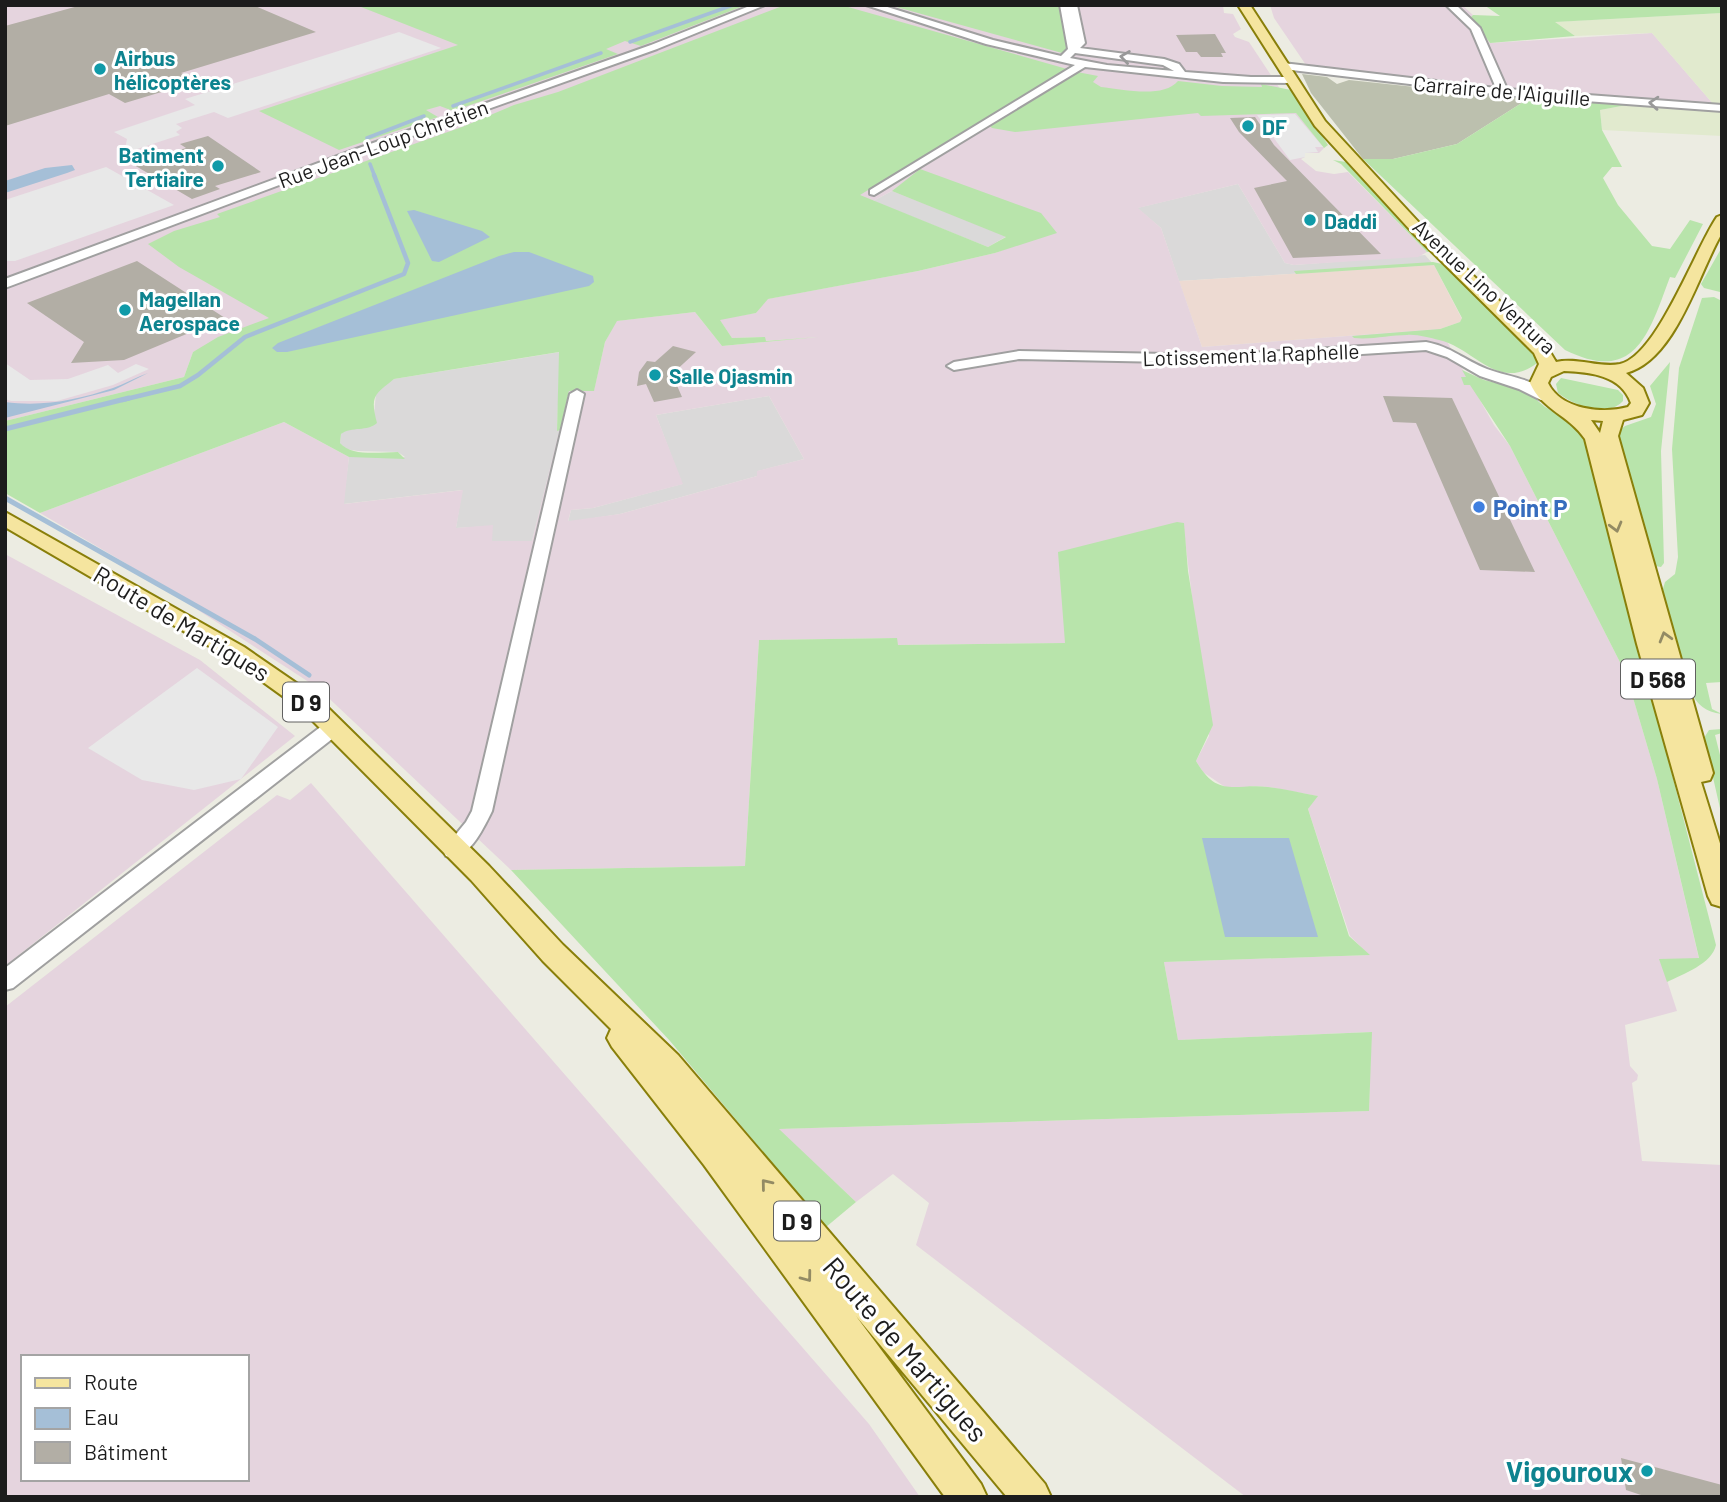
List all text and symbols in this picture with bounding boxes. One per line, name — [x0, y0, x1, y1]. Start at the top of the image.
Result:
place label: Airbus hélicoptères — [114, 45, 231, 94]
one-way arrow — [1119, 49, 1130, 64]
marker: Airbus hélicoptères — [92, 61, 108, 77]
street label: Carraire de l'Aiguille — [1412, 70, 1592, 110]
street label: Rue Jean-Loup Chrétien — [275, 93, 491, 193]
one-way arrow — [1648, 96, 1659, 111]
place label: DF — [1262, 114, 1287, 139]
marker: DF — [1240, 118, 1256, 134]
place label: Batiment Tertiaire — [118, 142, 204, 191]
marker: Batiment Tertiaire — [210, 158, 226, 174]
place label: Daddi — [1324, 208, 1377, 233]
marker: Daddi — [1302, 212, 1318, 228]
street label: Avenue Lino Ventura — [1408, 213, 1562, 359]
place label: Magellan Aerospace — [139, 286, 240, 335]
marker: Magellan Aerospace — [117, 302, 133, 318]
street label: Lotissement la Raphelle — [1142, 338, 1360, 370]
place label: Salle Ojasmin — [669, 363, 793, 388]
marker: Salle Ojasmin — [647, 367, 663, 383]
place label: Point P — [1493, 493, 1568, 522]
marker: Point P — [1471, 499, 1487, 515]
one-way arrow — [1608, 520, 1622, 532]
street label: Route de Martigues — [89, 559, 275, 687]
one-way arrow — [1659, 631, 1674, 643]
road number: D 568 — [1621, 660, 1695, 698]
road number: D 9 — [283, 682, 329, 722]
one-way arrow — [761, 1179, 774, 1191]
road number: D 9 — [774, 1202, 820, 1240]
street label: Route de Martigues — [816, 1250, 996, 1448]
one-way arrow — [799, 1269, 811, 1281]
legend — [21, 1355, 248, 1481]
text: Route — [84, 1369, 138, 1394]
text: Eau — [84, 1404, 119, 1429]
text: Bâtiment — [84, 1439, 168, 1464]
place label: Vigouroux — [1506, 1454, 1633, 1488]
marker: Vigouroux — [1639, 1463, 1655, 1479]

